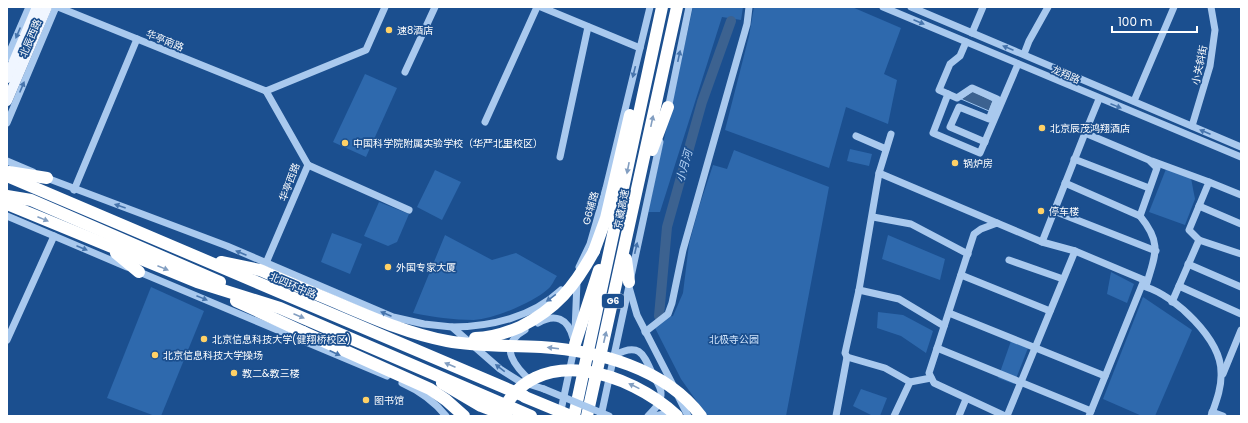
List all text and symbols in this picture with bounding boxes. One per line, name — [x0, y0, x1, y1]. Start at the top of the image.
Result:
scale bar — [1112, 8, 1197, 34]
text: 100 m — [1118, 13, 1152, 30]
street label: 北辰西路 — [16, 17, 45, 60]
one-way arrow — [913, 20, 925, 26]
place label: 速8酒店 — [397, 23, 433, 38]
marker: 速8酒店 — [384, 25, 394, 35]
street label: 华亭南路 — [143, 26, 186, 55]
one-way arrow — [15, 27, 21, 38]
street label: 小关斜街 — [1188, 44, 1211, 86]
one-way arrow — [1003, 45, 1014, 51]
one-way arrow — [676, 49, 682, 62]
street label: 龙翔路 — [1049, 62, 1083, 87]
one-way arrow — [631, 66, 637, 78]
one-way arrow — [19, 82, 25, 93]
one-way arrow — [1110, 103, 1122, 109]
one-way arrow — [649, 114, 655, 127]
place label: 北京辰茂鸿翔酒店 — [1050, 121, 1130, 136]
marker: 北京辰茂鸿翔酒店 — [1037, 123, 1047, 133]
one-way arrow — [1199, 128, 1211, 134]
place label: 中国科学院附属实验学校（华严北里校区） — [353, 136, 543, 151]
marker: 中国科学院附属实验学校（华严北里校区） — [340, 138, 350, 148]
water label: 小月河 — [672, 146, 697, 184]
place label: 锅炉房 — [963, 156, 993, 171]
marker: 锅炉房 — [950, 158, 960, 168]
street label: 华亭西路 — [275, 161, 304, 204]
one-way arrow — [624, 162, 630, 175]
street label: 京藏高速 — [610, 188, 633, 230]
street label: G6辅路 — [579, 190, 602, 227]
one-way arrow — [113, 202, 125, 208]
place label: 停车楼 — [1049, 204, 1079, 219]
marker: 停车楼 — [1036, 206, 1046, 216]
one-way arrow — [37, 217, 49, 223]
one-way arrow — [634, 242, 640, 254]
one-way arrow — [76, 245, 88, 251]
one-way arrow — [234, 249, 246, 255]
place label: 外国专家大厦 — [396, 260, 456, 275]
marker: 外国专家大厦 — [383, 262, 393, 272]
one-way arrow — [158, 265, 169, 271]
street label: 北四环中路 — [267, 269, 319, 302]
one-way arrow — [546, 294, 557, 302]
road number: G6 — [602, 294, 624, 308]
one-way arrow — [196, 295, 208, 301]
one-way arrow — [381, 311, 392, 317]
one-way arrow — [293, 313, 304, 319]
one-way arrow — [603, 331, 609, 343]
place label: 北京信息科技大学(健翔桥校区) — [212, 332, 351, 347]
park label: 北极寺公园 — [709, 332, 759, 347]
marker: 北京信息科技大学(健翔桥校区) — [199, 334, 209, 344]
one-way arrow — [547, 345, 559, 352]
place label: 北京信息科技大学操场 — [163, 348, 263, 363]
marker: 北京信息科技大学操场 — [150, 350, 160, 360]
one-way arrow — [329, 350, 340, 356]
one-way arrow — [445, 362, 456, 368]
one-way arrow — [494, 364, 505, 372]
place label: 教二&教三楼 — [242, 366, 299, 381]
marker: 教二&教三楼 — [229, 368, 239, 378]
one-way arrow — [628, 383, 639, 389]
place label: 图书馆 — [374, 393, 404, 408]
marker: 图书馆 — [361, 395, 371, 405]

